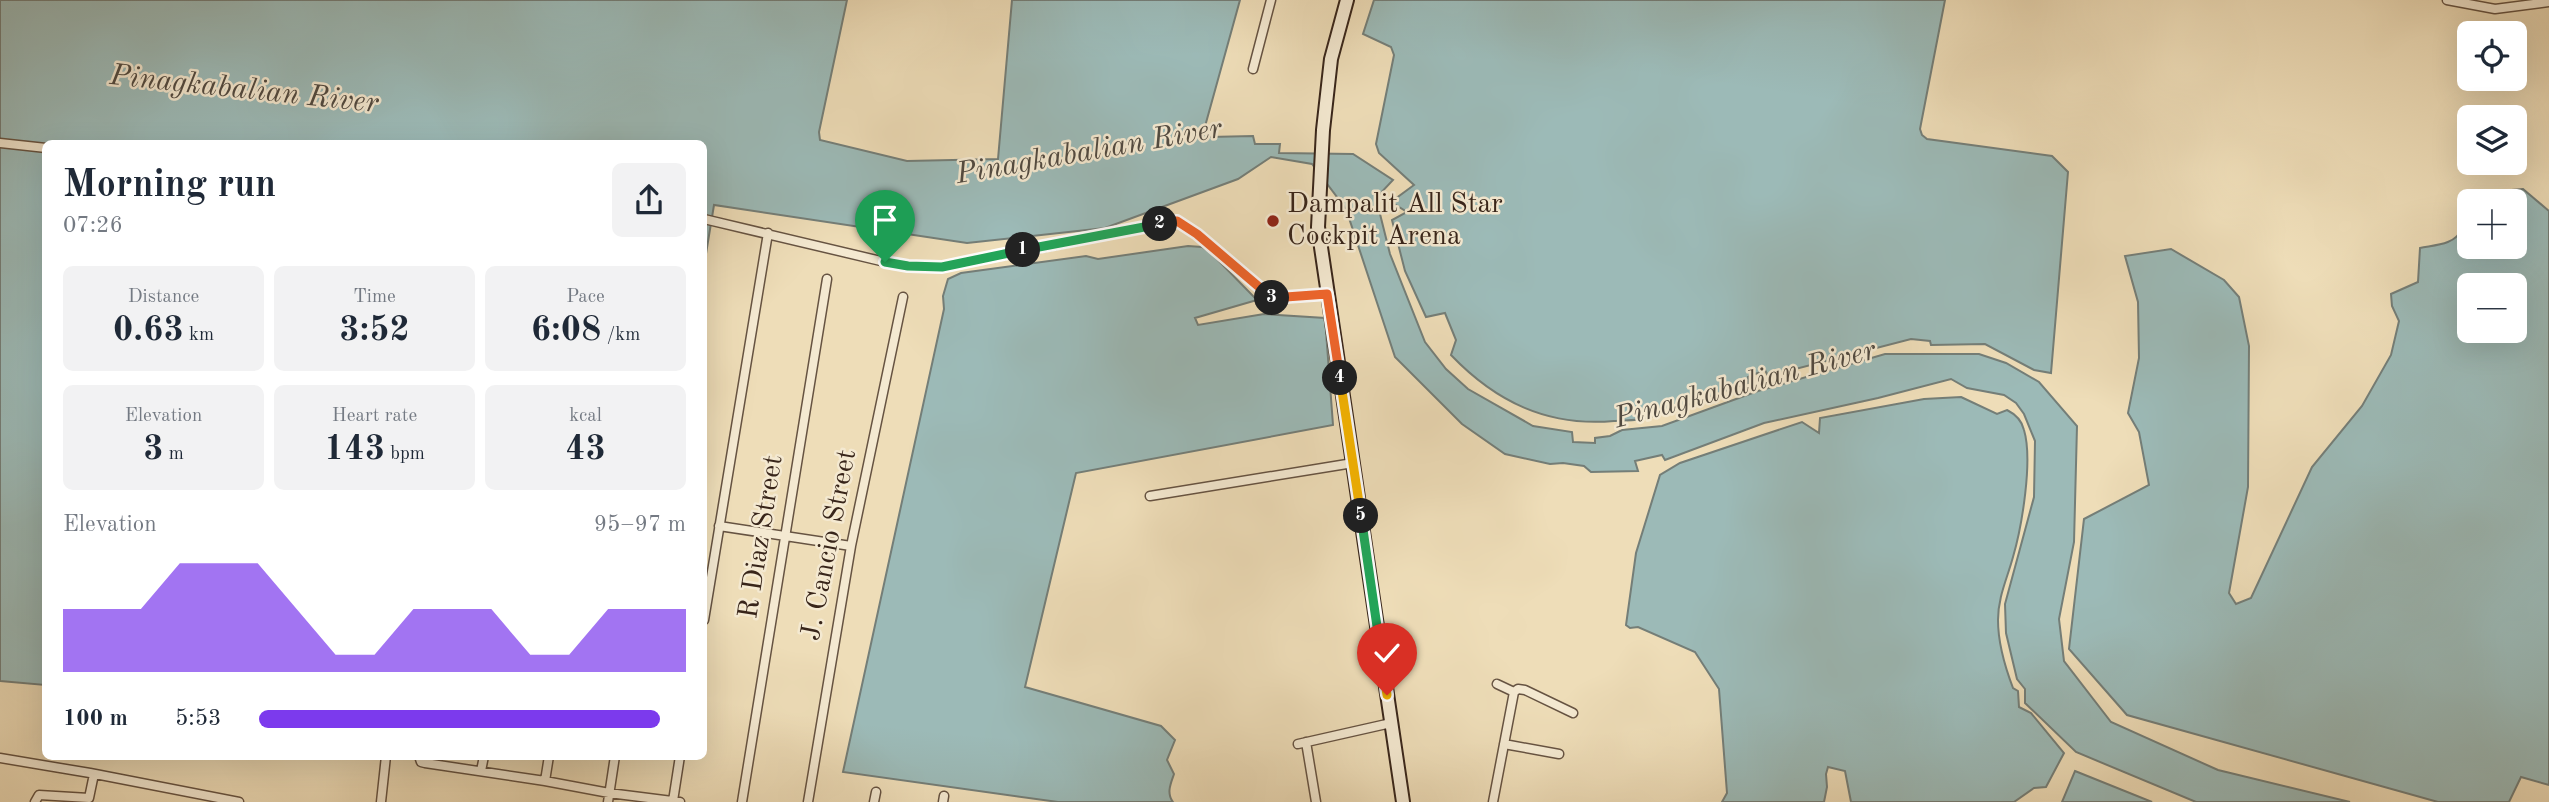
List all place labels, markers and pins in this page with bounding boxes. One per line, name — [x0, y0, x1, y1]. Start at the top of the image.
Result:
pin — [855, 190, 915, 262]
place label: Dampalit All Star Cockpit Arena — [1287, 191, 1503, 251]
pin: 2 — [1142, 206, 1178, 242]
marker: Dampalit All Star Cockpit Arena — [1265, 213, 1281, 229]
pin: 1 — [1006, 232, 1040, 268]
pin: 3 — [1254, 280, 1290, 316]
pin: 4 — [1322, 360, 1358, 396]
pin: 5 — [1344, 498, 1378, 534]
pin — [1357, 623, 1417, 695]

